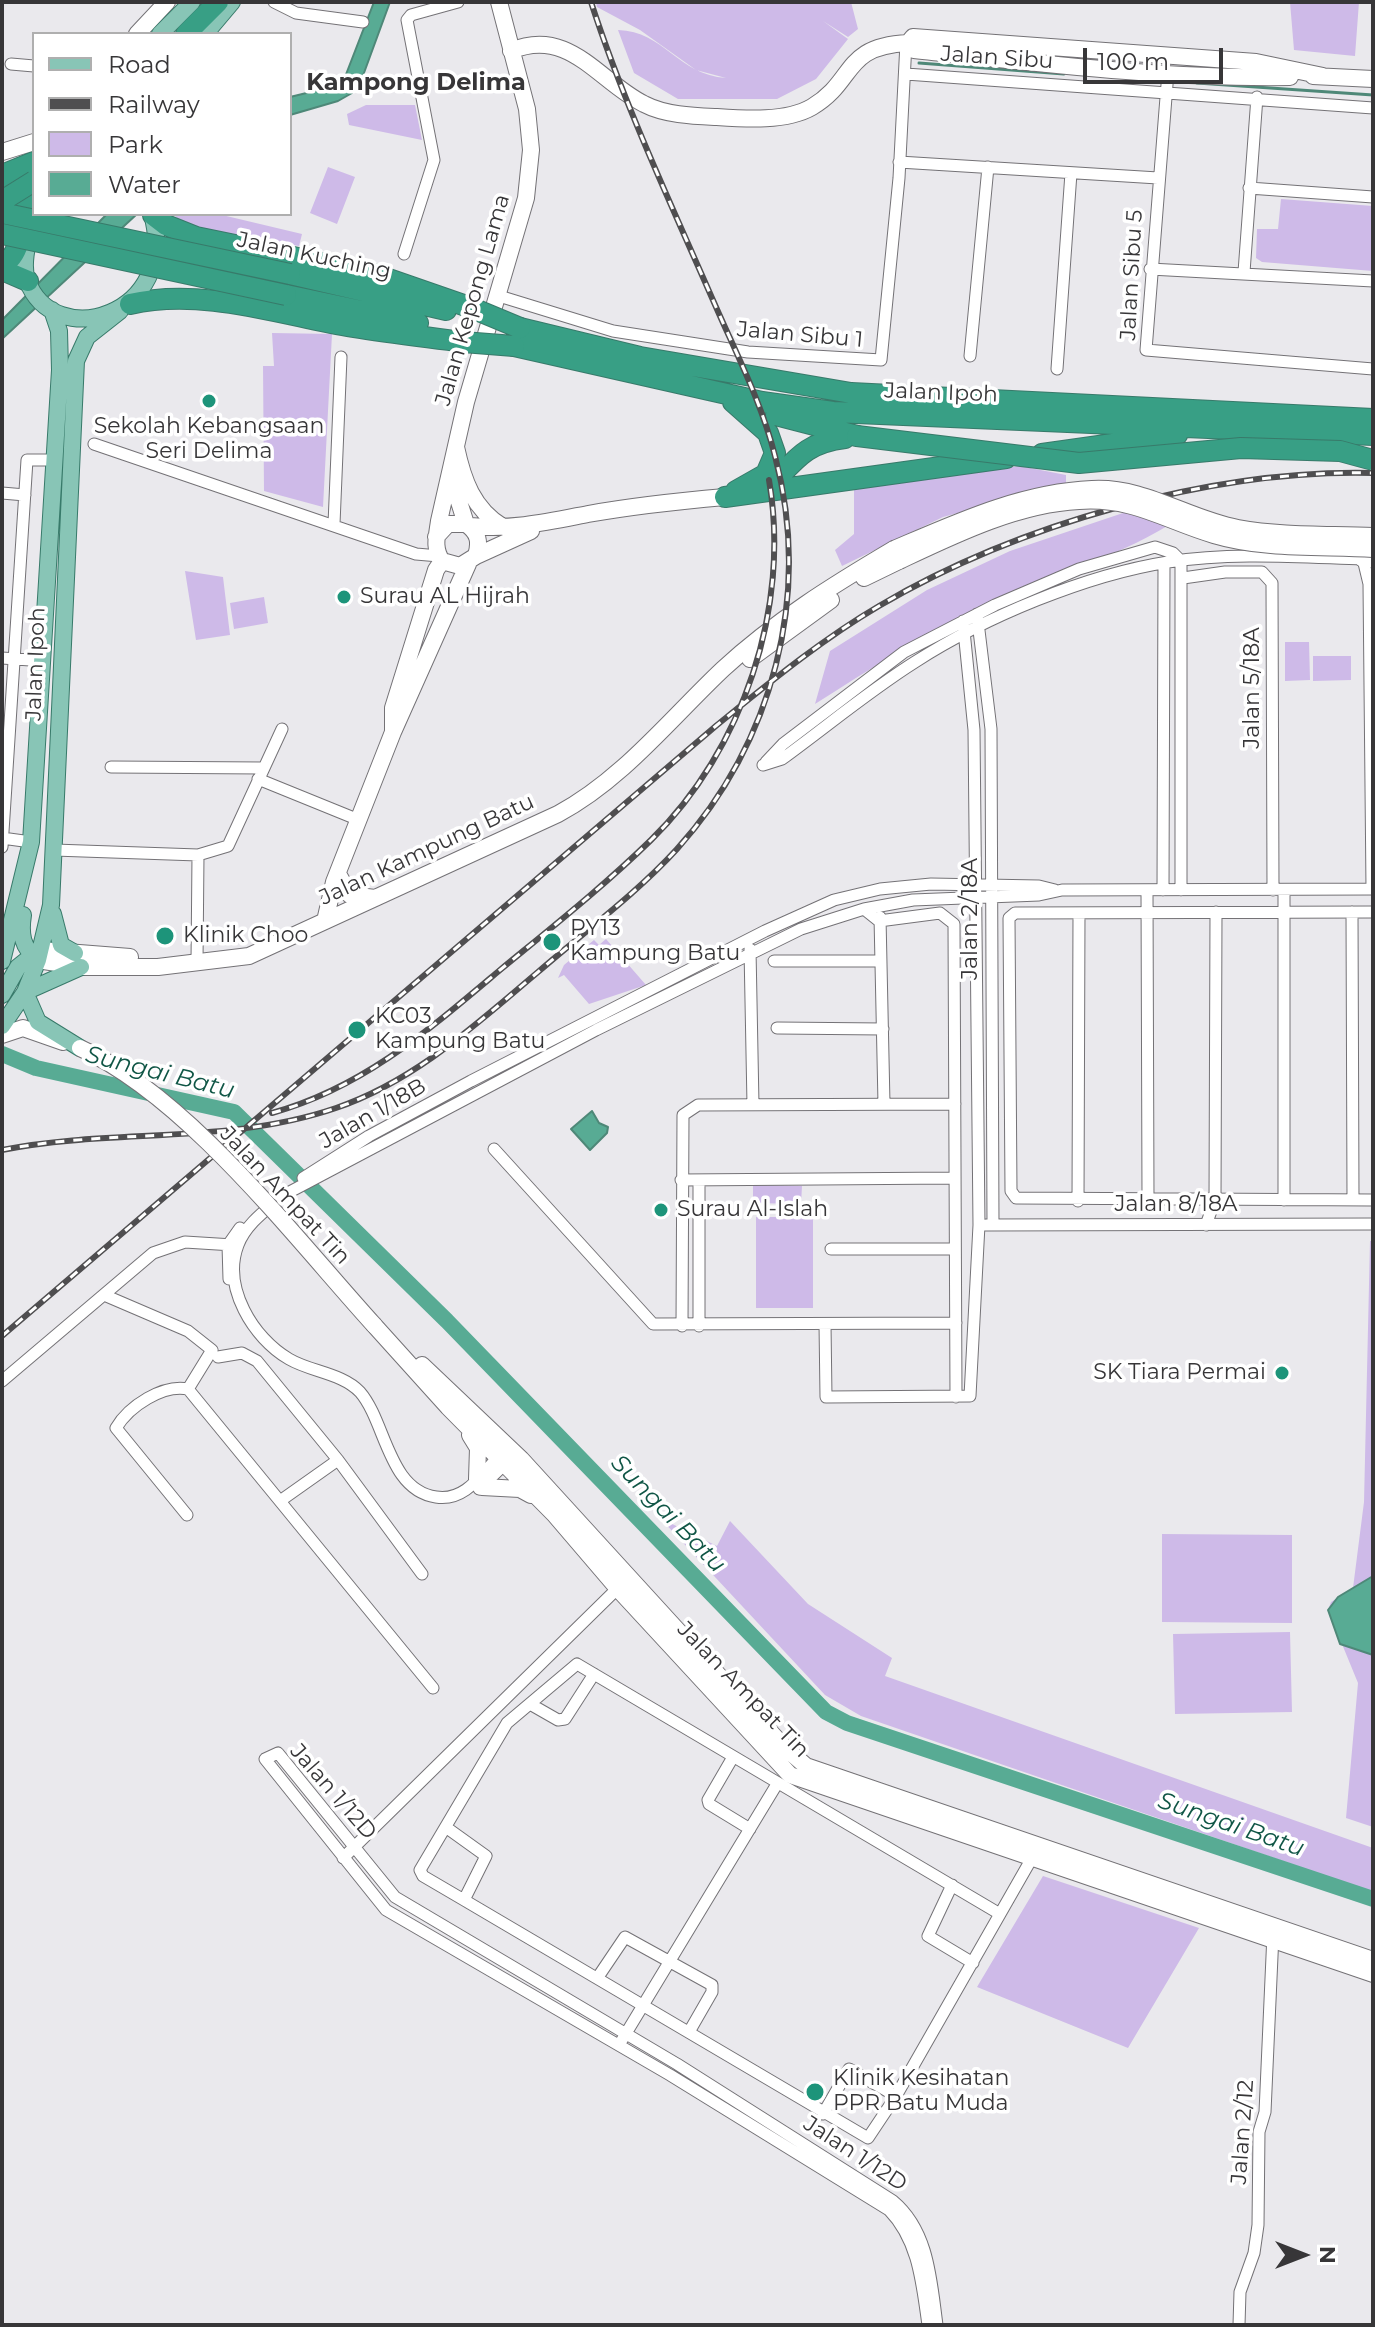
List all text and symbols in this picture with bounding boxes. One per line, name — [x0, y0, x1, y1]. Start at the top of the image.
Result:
legend — [32, 32, 292, 216]
scale bar — [1087, 32, 1227, 82]
street label: Jalan Sibu — [940, 41, 1054, 75]
text: 100 m — [1097, 47, 1169, 76]
text: Road — [108, 50, 171, 79]
district label: Kampong Delima — [306, 69, 526, 97]
text: Railway — [108, 90, 200, 119]
text: Park — [108, 130, 163, 159]
text: Water — [108, 170, 181, 199]
street label: Jalan Kepong Lama — [430, 191, 516, 409]
street label: Jalan Sibu 5 — [1115, 209, 1149, 341]
street label: Jalan Kuching — [235, 227, 393, 285]
street label: Jalan Sibu 1 — [736, 316, 864, 354]
street label: Jalan Ipoh — [884, 378, 998, 408]
marker: Sekolah Kebangsaan Seri Delima — [200, 392, 218, 410]
place label: Sekolah Kebangsaan Seri Delima — [94, 414, 324, 466]
place label: Surau AL Hijrah — [360, 584, 530, 610]
marker: Surau AL Hijrah — [335, 588, 353, 606]
street label: Jalan Ipoh — [21, 607, 51, 721]
street label: Jalan 5/18A — [1240, 627, 1266, 749]
street label: Jalan Kampung Batu — [315, 789, 539, 911]
street label: Jalan 2/18A — [958, 858, 984, 980]
place label: PY13 Kampung Batu — [570, 916, 740, 968]
place label: Klinik Choo — [183, 923, 308, 949]
marker: Klinik Choo — [154, 925, 176, 947]
marker: PY13 Kampung Batu — [541, 931, 563, 953]
place label: KC03 Kampung Batu — [375, 1004, 545, 1056]
marker: KC03 Kampung Batu — [346, 1019, 368, 1041]
water label: Sungai Batu — [82, 1041, 238, 1105]
street label: Jalan 1/18B — [315, 1073, 431, 1155]
street label: Jalan Ampat Tin — [214, 1122, 356, 1270]
street label: Jalan 8/18A — [1114, 1192, 1238, 1218]
place label: Surau Al-Islah — [677, 1197, 828, 1223]
marker: Surau Al-Islah — [652, 1201, 670, 1219]
place label: SK Tiara Permai — [1093, 1360, 1266, 1386]
marker: SK Tiara Permai — [1273, 1364, 1291, 1382]
water label: Sungai Batu — [605, 1449, 731, 1579]
street label: Jalan Ampat Tin — [671, 1617, 815, 1763]
street label: Jalan 1/12D — [284, 1739, 382, 1845]
water label: Sungai Batu — [1154, 1787, 1308, 1863]
place label: Klinik Kesihatan PPR Batu Muda — [833, 2066, 1009, 2118]
street label: Jalan 2/12 — [1226, 2079, 1260, 2185]
marker: Klinik Kesihatan PPR Batu Muda — [804, 2081, 826, 2103]
street label: Jalan 1/12D — [798, 2111, 912, 2197]
north arrow — [1263, 2215, 1343, 2295]
text: N — [1314, 2246, 1341, 2264]

